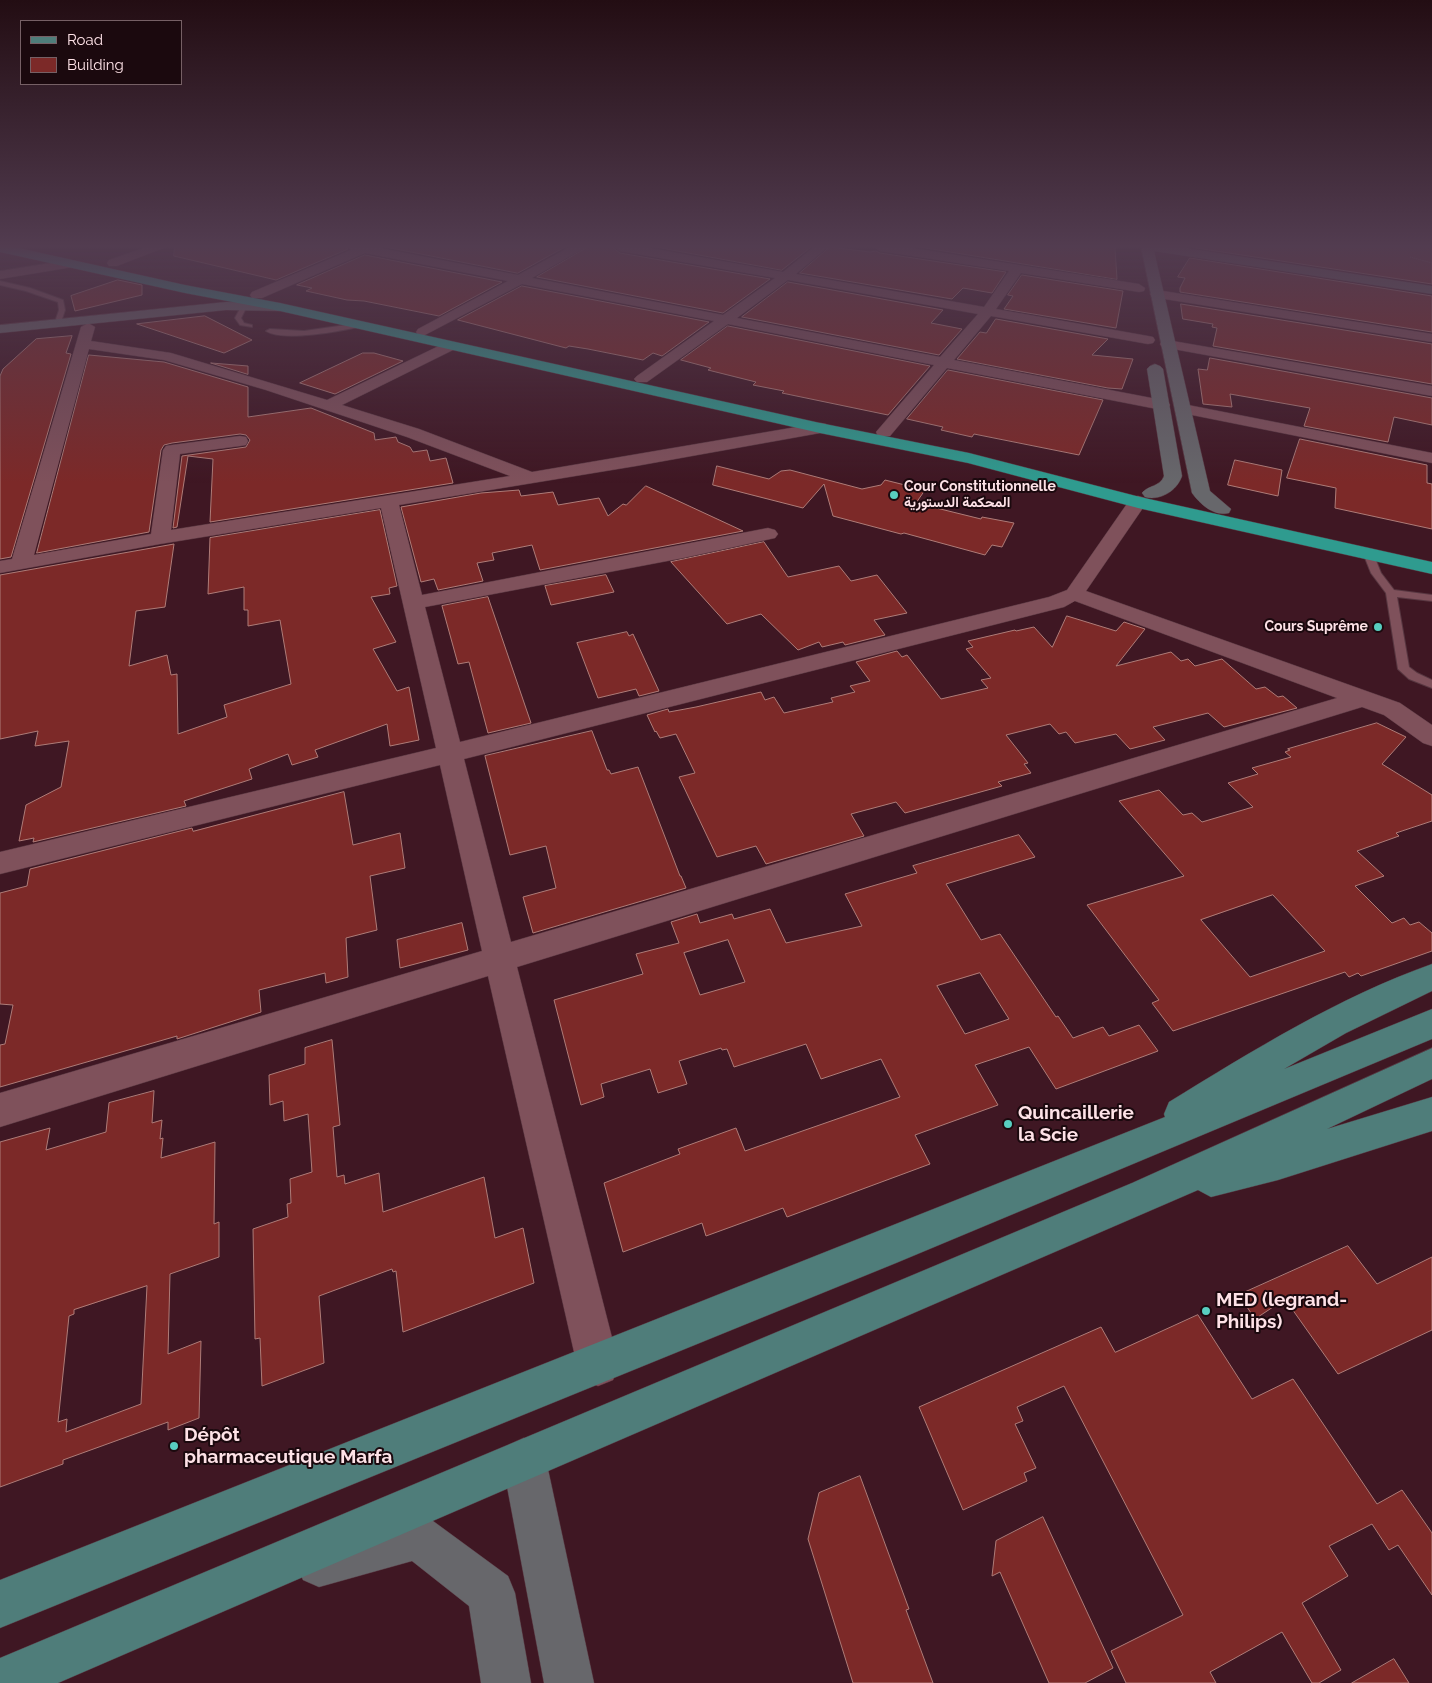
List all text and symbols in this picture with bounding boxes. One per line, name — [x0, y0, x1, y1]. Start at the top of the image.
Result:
legend — [20, 20, 182, 85]
text: Road — [67, 31, 103, 49]
text: Building — [67, 56, 124, 74]
place label: Cour Constitutionnelle المحكمة الدستورية — [904, 479, 1056, 512]
marker: Cour Constitutionnelle المحكمة الدستورية — [888, 489, 900, 501]
place label: Cours Suprême — [1264, 619, 1368, 635]
marker: Cours Suprême — [1372, 621, 1384, 633]
place label: Quincaillerie la Scie — [1018, 1102, 1134, 1146]
marker: Quincaillerie la Scie — [1002, 1118, 1014, 1130]
place label: MED (legrand- Philips) — [1216, 1289, 1347, 1333]
marker: MED (legrand- Philips) — [1200, 1305, 1212, 1317]
place label: Dépôt pharmaceutique Marfa — [184, 1424, 392, 1468]
marker: Dépôt pharmaceutique Marfa — [168, 1440, 180, 1452]

